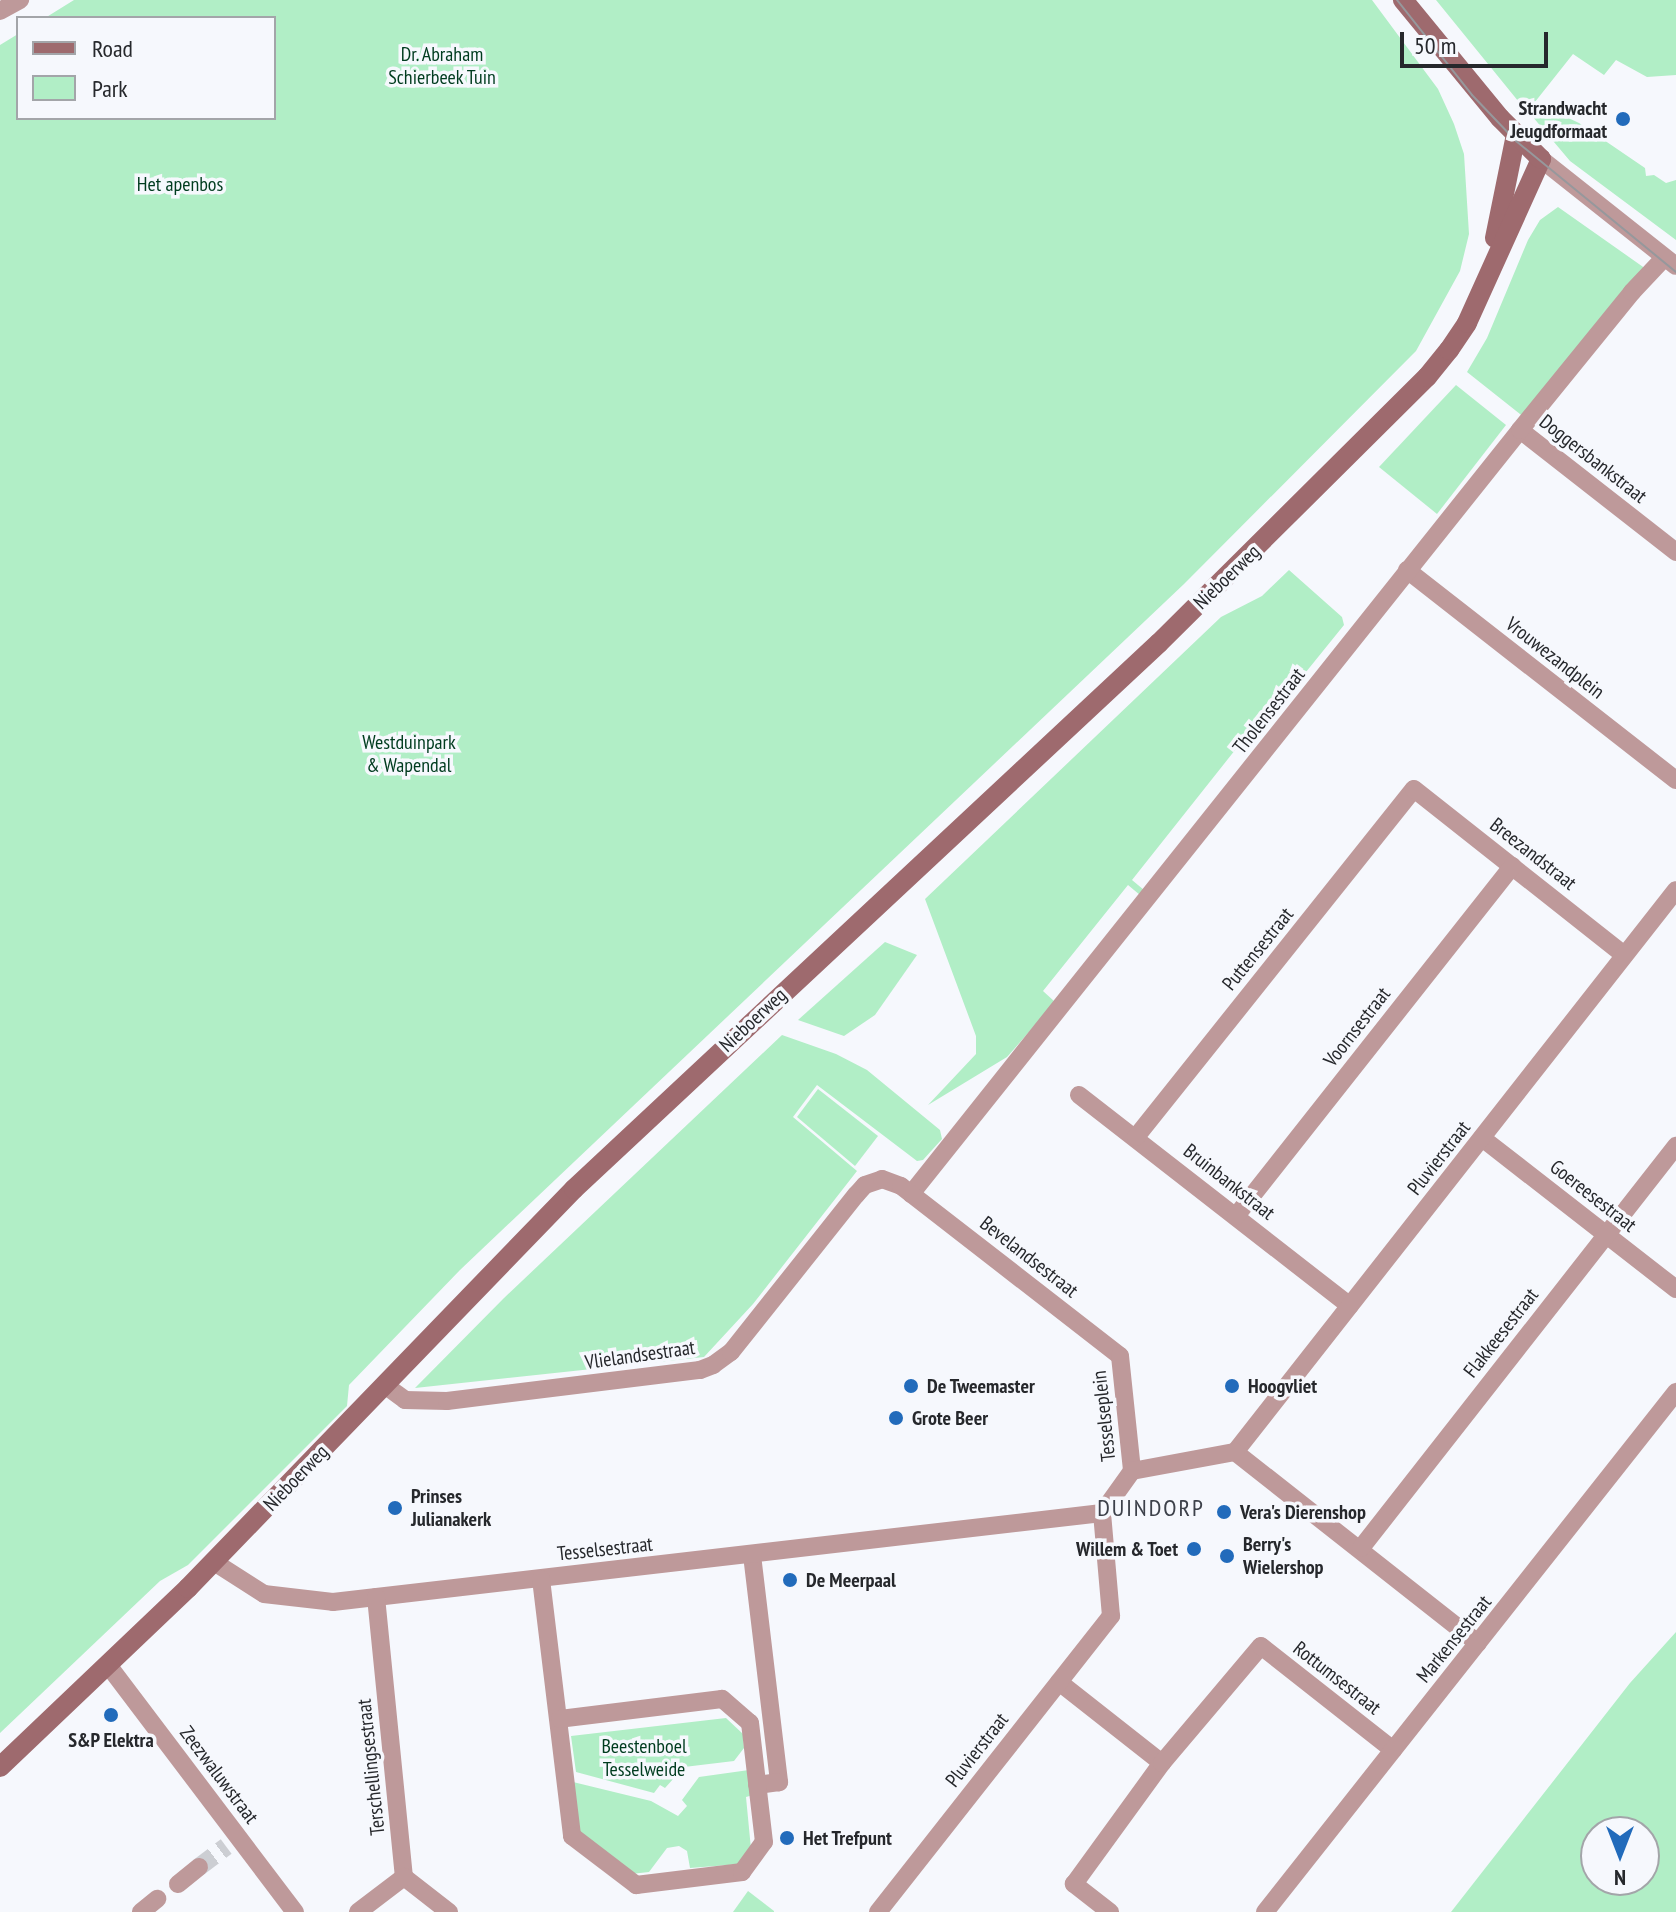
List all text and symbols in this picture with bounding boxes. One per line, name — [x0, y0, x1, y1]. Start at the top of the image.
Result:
legend — [16, 16, 276, 120]
scale bar — [1404, 16, 1552, 66]
text: 50 m — [1414, 30, 1456, 61]
text: Road — [92, 33, 133, 64]
park label: Dr. Abraham Schierbeek Tuin — [388, 43, 496, 90]
text: Park — [92, 73, 128, 104]
place label: Strandwacht Jeugdformaat — [1510, 96, 1607, 143]
marker: Strandwacht Jeugdformaat — [1614, 110, 1632, 128]
park label: Het apenbos — [137, 172, 223, 196]
street label: Doggersbankstraat — [1535, 410, 1651, 508]
street label: Nieboerweg — [1189, 540, 1265, 614]
street label: Vrouwezandplein — [1501, 612, 1609, 704]
street label: Tholensestraat — [1228, 663, 1310, 759]
park label: Westduinpark & Wapendal — [362, 731, 456, 778]
street label: Breezandstraat — [1485, 813, 1581, 895]
street label: Puttensestraat — [1217, 903, 1299, 995]
street label: Nieboerweg — [715, 983, 791, 1057]
street label: Voornsestraat — [1319, 983, 1395, 1071]
street label: Pluvierstraat — [1403, 1116, 1475, 1200]
street label: Bruinbankstraat — [1179, 1139, 1279, 1225]
street label: Goereesestraat — [1545, 1155, 1641, 1237]
street label: Bevelandsestraat — [975, 1211, 1083, 1303]
street label: Flakkeesestraat — [1459, 1284, 1543, 1382]
street label: Vlielandsestraat — [583, 1335, 697, 1375]
street label: Tesselseplein — [1087, 1369, 1121, 1463]
place label: De Tweemaster — [927, 1374, 1035, 1398]
place label: Hoogvliet — [1248, 1374, 1317, 1398]
marker: De Tweemaster — [902, 1377, 920, 1395]
marker: Hoogvliet — [1223, 1377, 1241, 1395]
place label: Grote Beer — [912, 1406, 988, 1430]
marker: Grote Beer — [887, 1409, 905, 1427]
street label: Nieboerweg — [259, 1440, 333, 1516]
place label: Prinses Julianakerk — [411, 1484, 491, 1531]
district label: DUINDORP — [1097, 1494, 1205, 1522]
marker: Prinses Julianakerk — [386, 1499, 404, 1517]
place label: Vera's Dierenshop — [1240, 1500, 1366, 1524]
marker: Vera's Dierenshop — [1215, 1503, 1233, 1521]
street label: Tesselsestraat — [556, 1532, 654, 1566]
place label: Berry's Wielershop — [1243, 1532, 1323, 1579]
place label: Willem & Toet — [1075, 1537, 1178, 1561]
marker: Willem & Toet — [1185, 1540, 1203, 1558]
marker: Berry's Wielershop — [1218, 1547, 1236, 1565]
place label: De Meerpaal — [806, 1568, 896, 1592]
marker: De Meerpaal — [781, 1571, 799, 1589]
street label: Markensestraat — [1412, 1591, 1496, 1687]
street label: Rottumsestraat — [1288, 1636, 1386, 1720]
street label: Terschellingsestraat — [352, 1698, 390, 1836]
marker: S&P Elektra — [102, 1706, 120, 1724]
street label: Pluvierstraat — [941, 1708, 1013, 1792]
street label: Zeezwaluwstraat — [175, 1722, 263, 1828]
place label: S&P Elektra — [68, 1728, 154, 1752]
park label: Beestenboel Tesselweide — [601, 1734, 687, 1781]
north arrow — [1580, 1816, 1660, 1896]
place label: Het Trefpunt — [803, 1826, 892, 1850]
marker: Het Trefpunt — [778, 1829, 796, 1847]
text: N — [1614, 1864, 1626, 1892]

